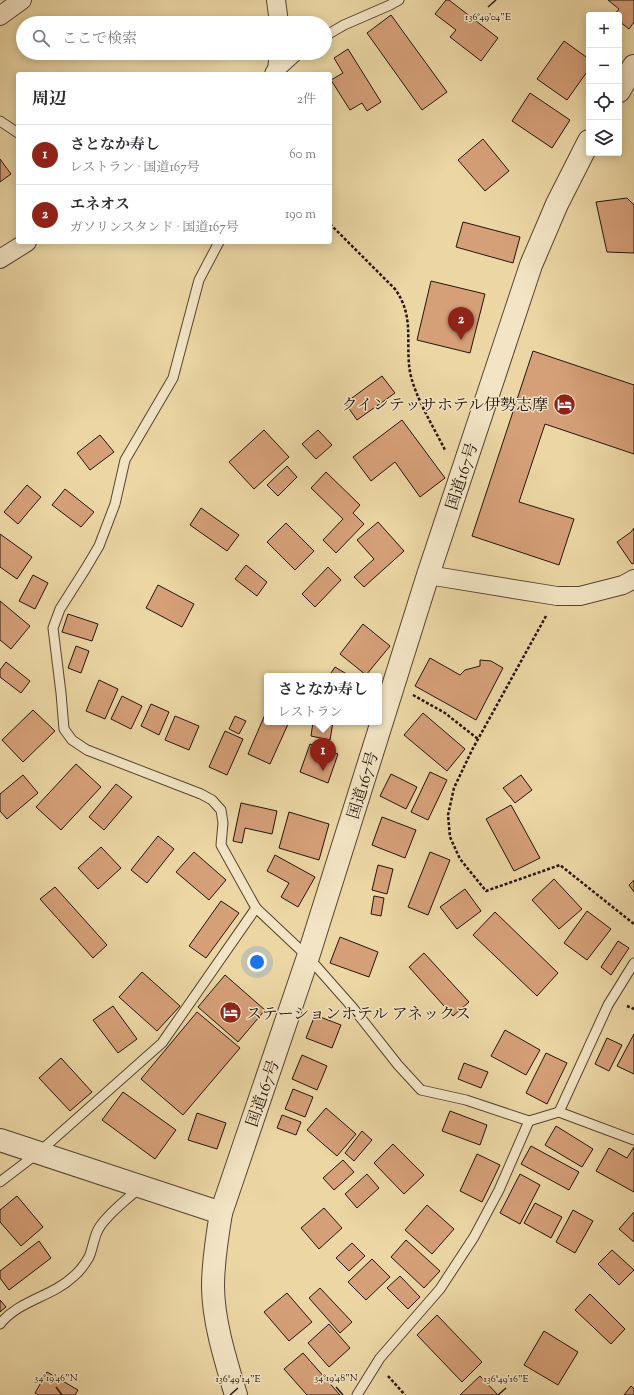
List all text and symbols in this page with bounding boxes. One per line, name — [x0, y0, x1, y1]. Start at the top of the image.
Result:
text: 136°49'04"E — [465, 10, 511, 25]
map controls — [586, 12, 622, 156]
button: + — [586, 12, 622, 48]
search box — [16, 16, 332, 60]
icon: search — [30, 27, 52, 49]
text: ここで検索 — [62, 29, 137, 50]
button: − — [586, 48, 622, 84]
button: locate — [586, 84, 622, 120]
text: 周辺 — [32, 88, 66, 112]
text: 2件 — [297, 91, 316, 109]
button: layers — [586, 120, 622, 156]
text: さとなか寿し — [70, 135, 160, 156]
text: 1 — [43, 146, 47, 164]
text: 60 m — [289, 146, 316, 164]
text: レストラン · 国道167号 — [70, 159, 200, 177]
text: エネオス — [70, 195, 130, 216]
text: 2 — [42, 206, 48, 224]
text: 190 m — [285, 206, 316, 224]
text: ガソリンスタンド · 国道167号 — [70, 219, 239, 237]
pin: 2 — [448, 307, 474, 340]
hotel icon: クインテッサホテル伊勢志摩 — [551, 391, 577, 417]
place label: クインテッサホテル伊勢志摩 — [342, 395, 548, 418]
street label: 国道167号 — [442, 440, 485, 513]
popup — [264, 673, 382, 725]
text: さとなか寿し — [278, 680, 368, 701]
text: レストラン — [278, 704, 343, 722]
pin: 1 — [310, 738, 336, 771]
street label: 国道167号 — [343, 749, 386, 822]
your location — [247, 952, 267, 972]
hotel icon: ステーションホテル アネックス — [217, 1000, 243, 1026]
place label: ステーションホテル アネックス — [246, 1004, 471, 1027]
street label: 国道167号 — [242, 1057, 287, 1130]
text: 34°19'46"N — [34, 1371, 78, 1386]
text: 34°19'48"N — [314, 1371, 358, 1386]
text: 136°49'14"E — [215, 1372, 261, 1387]
text: 136°49'16"E — [483, 1372, 529, 1387]

